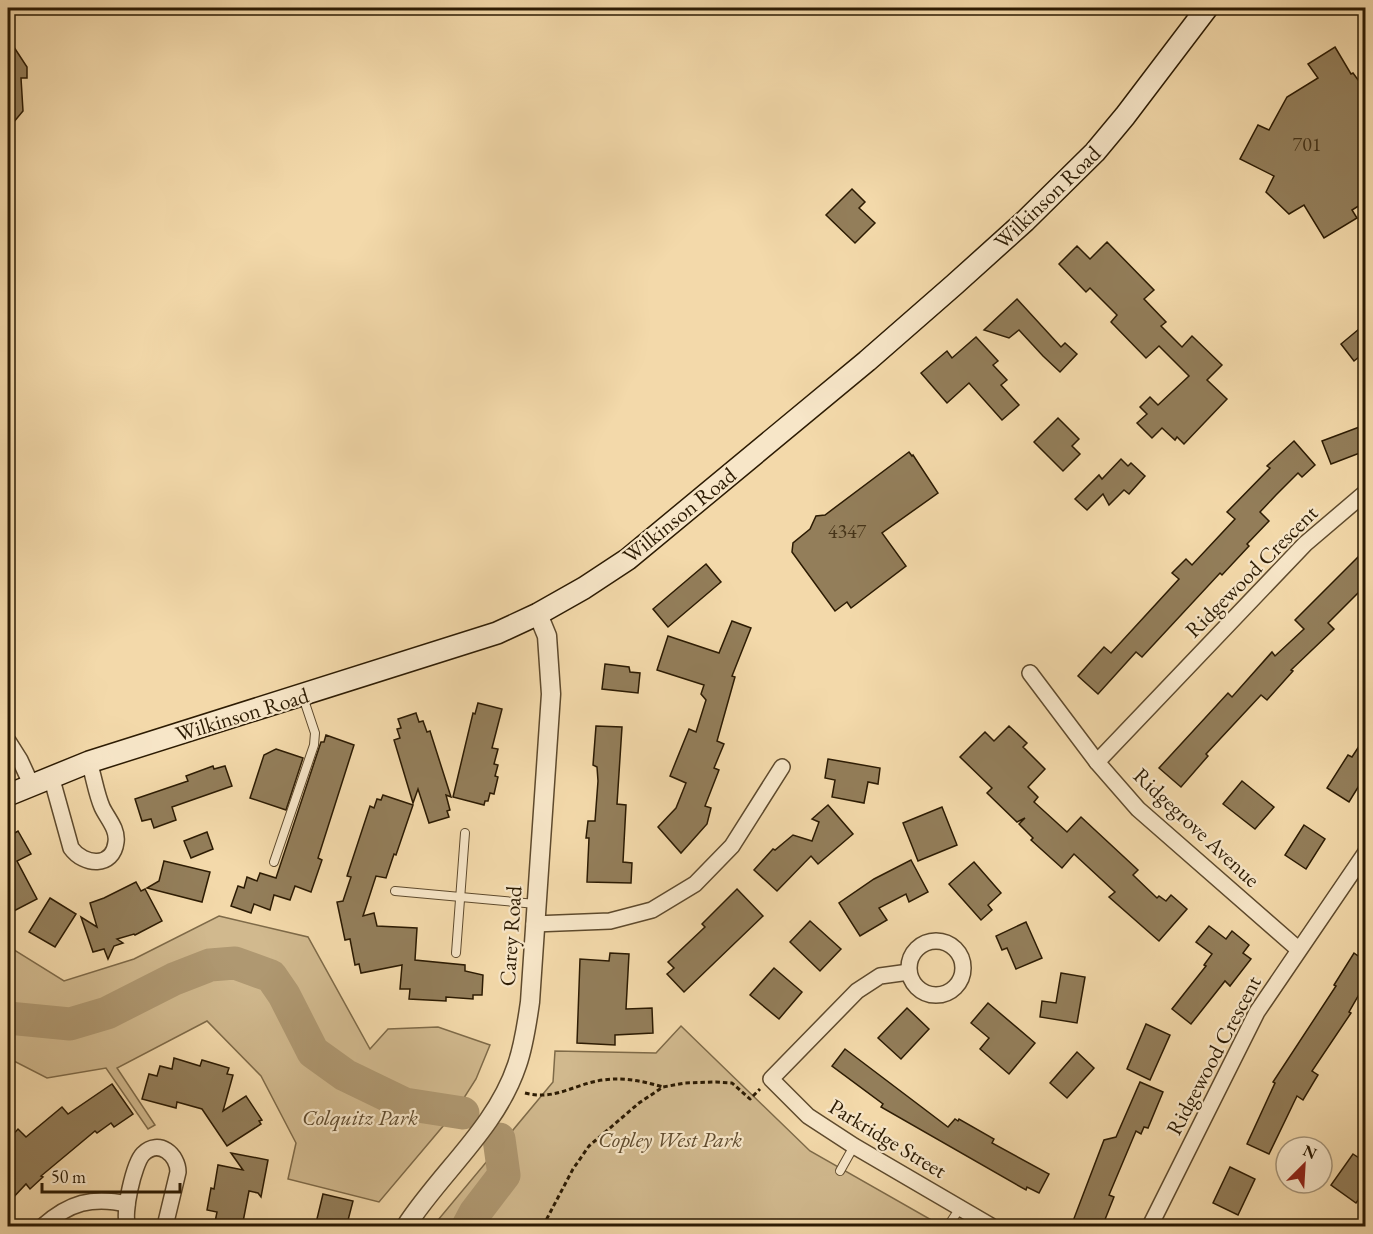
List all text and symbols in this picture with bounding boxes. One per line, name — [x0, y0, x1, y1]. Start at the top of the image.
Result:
house number: 701 — [1293, 131, 1321, 157]
street label: Wilkinson Road — [988, 138, 1108, 256]
street label: Wilkinson Road — [617, 460, 743, 570]
street label: Ridgewood Crescent — [1179, 499, 1324, 644]
house number: 4347 — [828, 518, 867, 544]
street label: Wilkinson Road — [172, 680, 313, 748]
street label: Ridgegrove Avenue — [1127, 761, 1266, 894]
street label: Carey Road — [493, 884, 529, 987]
street label: Ridgewood Crescent — [1159, 970, 1268, 1140]
street label: Parkridge Street — [824, 1092, 952, 1185]
park label: Colquitz Park — [302, 1103, 418, 1132]
park label: Copley West Park — [598, 1125, 742, 1154]
north arrow — [1274, 1135, 1334, 1195]
text: N — [1300, 1140, 1320, 1164]
scale bar — [42, 1156, 180, 1194]
text: 50 m — [51, 1165, 86, 1188]

